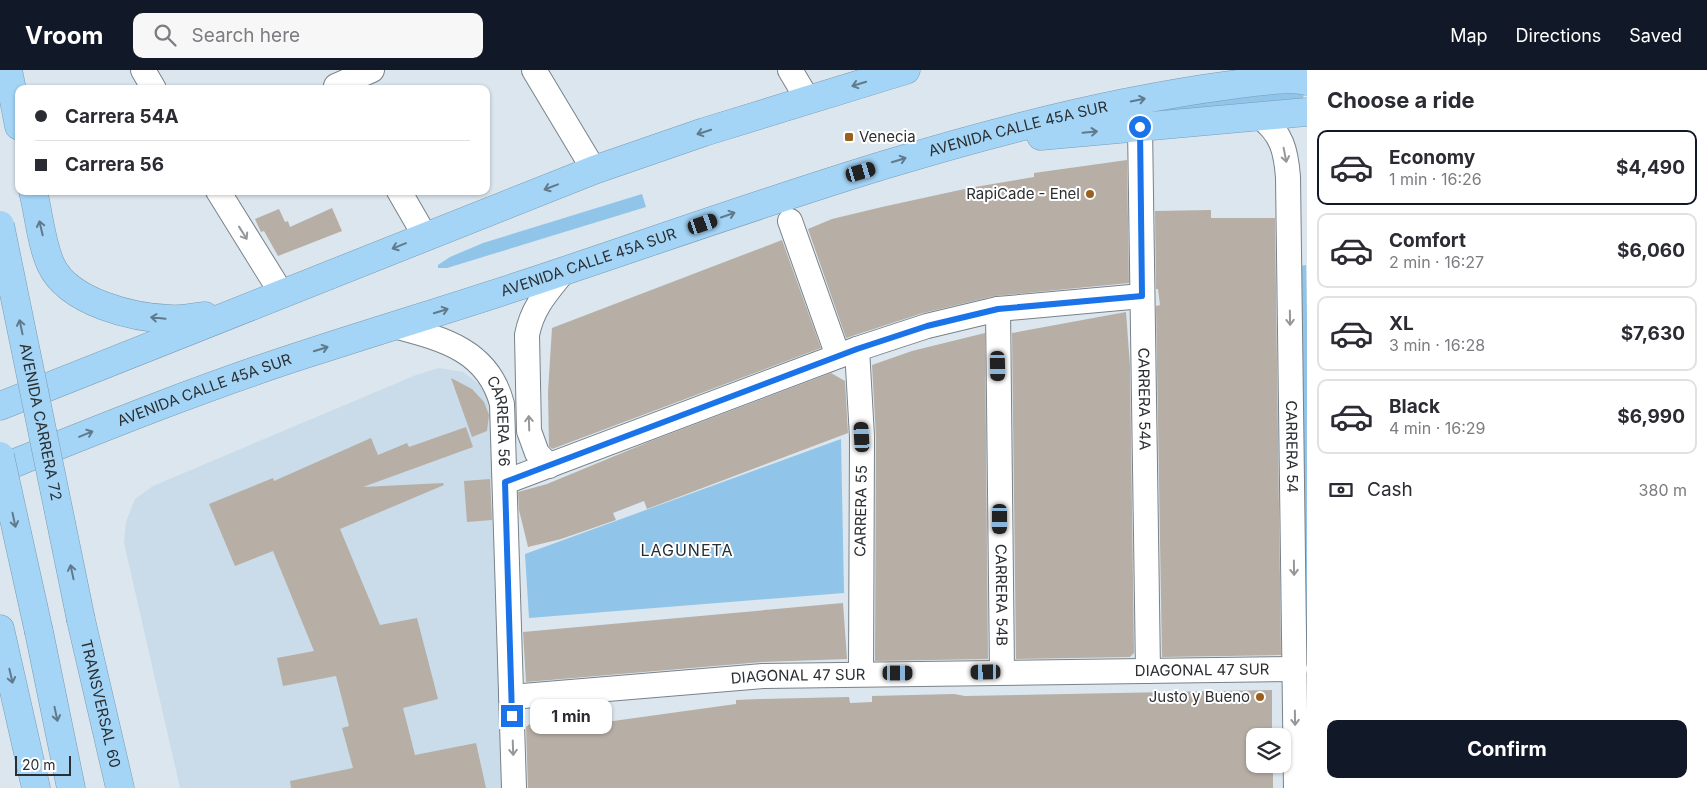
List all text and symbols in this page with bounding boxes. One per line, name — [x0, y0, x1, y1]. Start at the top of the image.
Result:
search box — [133, 13, 483, 58]
text: Vroom — [25, 21, 103, 50]
icon: search — [151, 21, 179, 49]
text: Search here — [191, 24, 300, 47]
text: Map — [1450, 25, 1488, 46]
text: Directions — [1516, 25, 1601, 46]
text: Saved — [1629, 25, 1682, 46]
one-way arrow — [851, 80, 867, 90]
text: Choose a ride — [1327, 87, 1475, 113]
one-way arrow — [1130, 95, 1146, 105]
street label: AVENIDA CALLE 45A SUR — [926, 97, 1110, 160]
text: Carrera 54A — [65, 105, 179, 128]
route start — [1129, 116, 1151, 138]
place label: Venecia — [859, 127, 916, 146]
one-way arrow — [1082, 127, 1098, 136]
one-way arrow — [696, 128, 712, 138]
marker: Venecia — [843, 131, 855, 143]
icon: car — [1329, 145, 1374, 190]
text: Economy — [1389, 146, 1475, 169]
one-way arrow — [1281, 147, 1291, 163]
text: Carrera 56 — [65, 153, 164, 176]
one-way arrow — [891, 155, 907, 165]
text: $4,490 — [1616, 156, 1685, 179]
car — [844, 161, 877, 183]
text: 1 min · 16:26 — [1389, 169, 1482, 189]
one-way arrow — [544, 183, 559, 192]
place label: RapiCade - Enel — [966, 184, 1080, 203]
marker: RapiCade - Enel — [1084, 188, 1096, 200]
one-way arrow — [720, 210, 735, 219]
car — [686, 212, 719, 236]
one-way arrow — [36, 221, 45, 237]
street label: AVENIDA CALLE 45A SUR — [498, 224, 679, 300]
one-way arrow — [239, 225, 249, 239]
icon: car — [1329, 228, 1374, 273]
text: Comfort — [1389, 229, 1466, 252]
text: $6,060 — [1617, 239, 1685, 262]
one-way arrow — [392, 242, 407, 251]
text: 2 min · 16:27 — [1389, 252, 1484, 272]
one-way arrow — [433, 306, 449, 316]
one-way arrow — [1285, 309, 1295, 325]
icon: car — [1329, 311, 1374, 356]
text: XL — [1389, 312, 1414, 335]
one-way arrow — [151, 313, 167, 323]
one-way arrow — [16, 320, 25, 336]
text: $7,630 — [1621, 322, 1685, 345]
text: 3 min · 16:28 — [1389, 335, 1485, 355]
street label: AVENIDA CARRERA 72 — [15, 341, 66, 502]
one-way arrow — [312, 344, 328, 353]
street label: CARRERA 54A — [1134, 347, 1155, 450]
street label: AVENIDA CALLE 45A SUR — [114, 349, 294, 430]
car — [990, 351, 1005, 381]
street label: CARRERA 56 — [483, 372, 514, 467]
icon: car — [1329, 394, 1374, 439]
text: Black — [1389, 395, 1440, 418]
street label: CARRERA 54 — [1282, 400, 1302, 493]
text: $6,990 — [1617, 405, 1685, 428]
one-way arrow — [525, 416, 534, 432]
text: 4 min · 16:29 — [1389, 418, 1486, 438]
car — [853, 422, 870, 452]
one-way arrow — [78, 429, 93, 438]
street label: CARRERA 55 — [850, 465, 871, 557]
icon: cash — [1327, 476, 1355, 504]
text: Cash — [1367, 478, 1413, 501]
text: 380 m — [1639, 480, 1687, 500]
car — [992, 504, 1007, 534]
one-way arrow — [10, 512, 19, 528]
district label: LAGUNETA — [640, 540, 734, 560]
street label: CARRERA 54B — [992, 544, 1012, 646]
one-way arrow — [1289, 559, 1298, 575]
one-way arrow — [66, 565, 76, 581]
street label: TRANSVERSAL 60 — [77, 638, 125, 770]
street label: DIAGONAL 47 SUR — [1135, 659, 1270, 680]
car — [970, 664, 1001, 680]
street label: DIAGONAL 47 SUR — [730, 665, 866, 688]
car — [883, 666, 913, 681]
one-way arrow — [7, 668, 16, 684]
place label: Justo y Bueno — [1149, 687, 1250, 706]
marker: Justo y Bueno — [1254, 691, 1266, 703]
callout: 1 min — [530, 698, 612, 734]
route end — [501, 705, 523, 727]
one-way arrow — [52, 706, 61, 722]
text: 1 min — [551, 706, 591, 726]
one-way arrow — [1291, 709, 1300, 725]
button: Confirm — [1327, 720, 1687, 778]
map controls — [1246, 728, 1291, 773]
button: layers — [1246, 728, 1291, 773]
one-way arrow — [508, 740, 518, 756]
scale bar — [15, 753, 71, 776]
text: 20 m — [22, 756, 56, 773]

